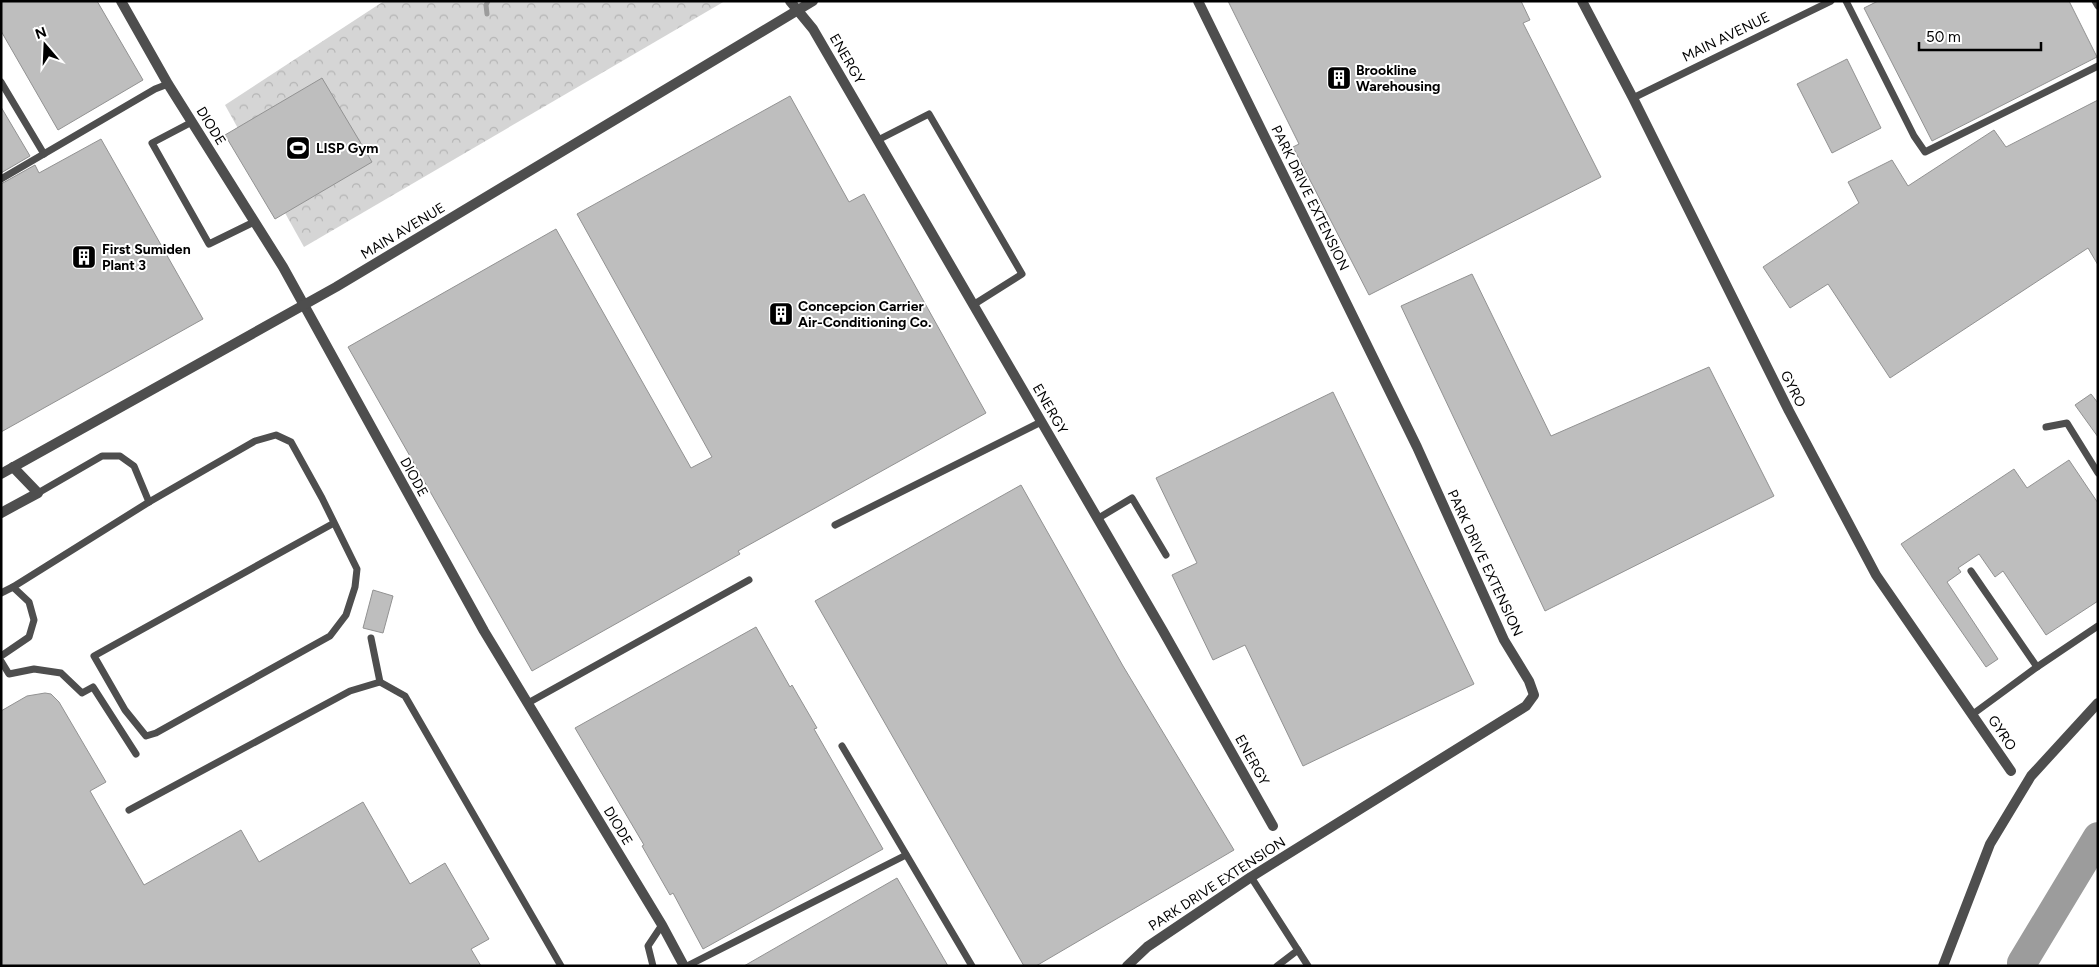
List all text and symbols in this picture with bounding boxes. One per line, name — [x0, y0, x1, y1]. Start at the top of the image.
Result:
street label: MAIN AVENUE — [1679, 8, 1773, 66]
north arrow — [20, 20, 70, 70]
scale bar — [1919, 20, 2042, 52]
text: N — [33, 23, 49, 43]
text: 50 m — [1926, 28, 1961, 46]
street label: ENERGY — [826, 31, 868, 88]
place label: Brookline Warehousing — [1356, 62, 1440, 95]
building icon: Brookline Warehousing — [1326, 65, 1352, 91]
street label: DIODE — [193, 104, 229, 148]
street label: PARK DRIVE EXTENSION — [1267, 122, 1353, 274]
sports icon: LISP Gym — [285, 135, 311, 161]
place label: LISP Gym — [316, 140, 379, 157]
street label: MAIN AVENUE — [358, 199, 448, 263]
place label: First Sumiden Plant 3 — [102, 241, 191, 274]
building icon: First Sumiden Plant 3 — [71, 244, 97, 270]
place label: Concepcion Carrier Air-Conditioning Co. — [798, 298, 931, 331]
building icon: Concepcion Carrier Air-Conditioning Co. — [768, 301, 794, 327]
street label: GYRO — [1777, 368, 1809, 410]
street label: ENERGY — [1029, 381, 1071, 438]
street label: DIODE — [396, 454, 432, 500]
street label: PARK DRIVE EXTENSION — [1444, 487, 1526, 639]
street label: GYRO — [1984, 712, 2020, 754]
street label: ENERGY — [1231, 732, 1273, 789]
street label: DIODE — [600, 804, 636, 848]
street label: PARK DRIVE EXTENSION — [1145, 833, 1289, 935]

